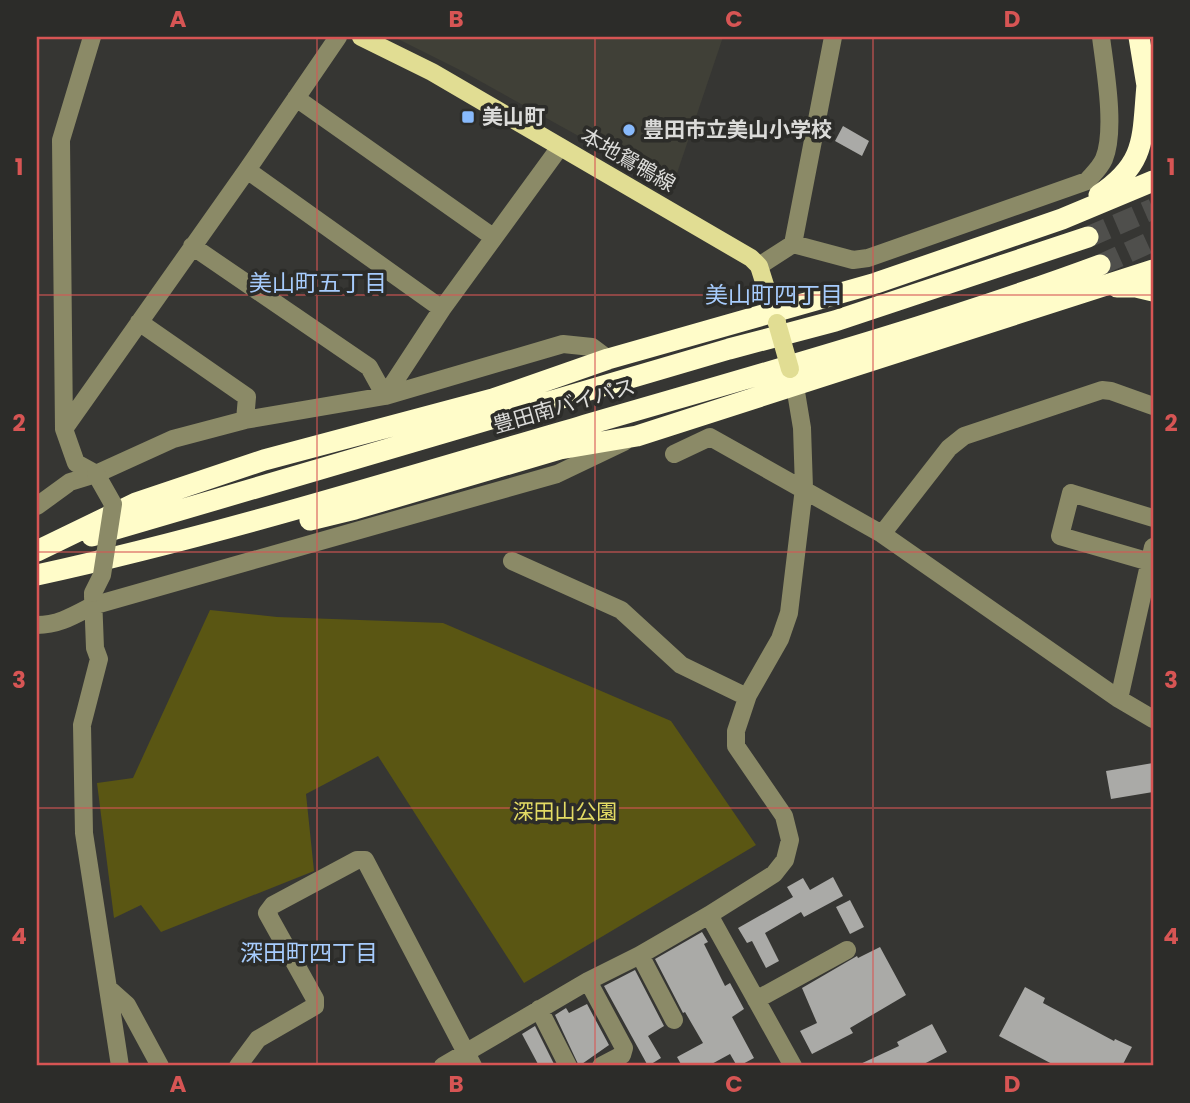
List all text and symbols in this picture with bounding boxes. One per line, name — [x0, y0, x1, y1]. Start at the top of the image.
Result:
text: A — [170, 3, 187, 35]
text: B — [448, 3, 464, 35]
text: C — [725, 3, 743, 35]
text: D — [1004, 3, 1020, 35]
place label: 美山町 — [482, 102, 545, 131]
marker: 美山町 — [460, 109, 476, 125]
place label: 豊田市立美山小学校 — [643, 115, 832, 144]
street label: 本地鴛鴨線 — [576, 121, 681, 198]
marker: 豊田市立美山小学校 — [621, 122, 637, 138]
text: 1 — [15, 151, 23, 183]
text: 1 — [1167, 151, 1175, 183]
district label: 美山町五丁目 — [249, 267, 387, 299]
district label: 美山町四丁目 — [705, 279, 843, 311]
street label: 豊田南バイパス — [489, 371, 638, 440]
text: 2 — [12, 407, 26, 439]
text: 2 — [1164, 407, 1178, 439]
text: 3 — [12, 664, 26, 696]
text: 3 — [1164, 664, 1178, 696]
park label: 深田山公園 — [513, 797, 618, 826]
text: 4 — [11, 920, 27, 952]
text: 4 — [1163, 920, 1179, 952]
district label: 深田町四丁目 — [240, 937, 378, 969]
text: A — [170, 1068, 187, 1100]
text: B — [448, 1068, 464, 1100]
text: C — [725, 1068, 743, 1100]
text: D — [1004, 1068, 1020, 1100]

